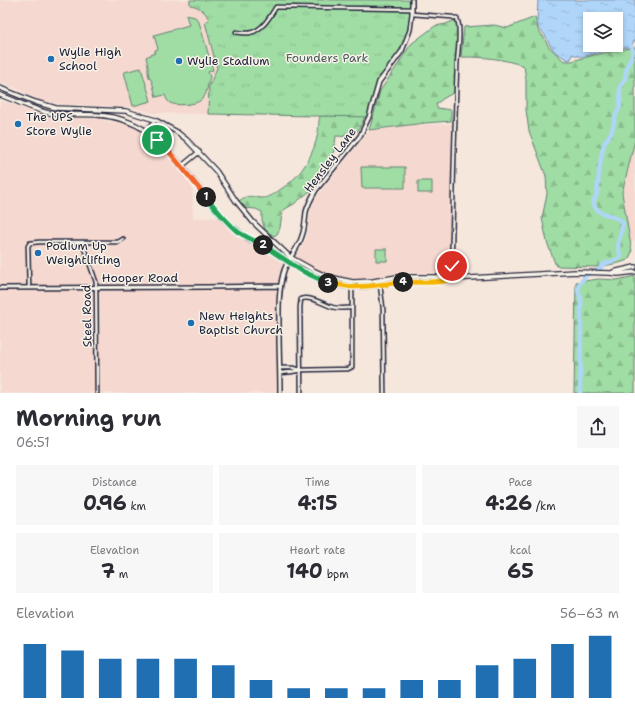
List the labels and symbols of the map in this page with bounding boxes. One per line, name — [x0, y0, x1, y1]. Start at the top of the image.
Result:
place label: Wylie High School — [59, 44, 121, 74]
park label: Founders Park — [286, 50, 368, 66]
place label: Wylie Stadium — [187, 53, 270, 69]
marker: Wylie High School — [46, 54, 56, 64]
marker: Wylie Stadium — [174, 56, 184, 66]
place label: The UPS Store Wylie — [26, 109, 92, 139]
marker: The UPS Store Wylie — [13, 119, 23, 129]
pin — [140, 123, 174, 157]
street label: Hensley Lane — [300, 124, 360, 196]
pin: 1 — [196, 187, 216, 207]
pin: 2 — [253, 235, 273, 255]
place label: Podium Up Weightlifting — [46, 238, 121, 268]
marker: Podium Up Weightlifting — [33, 248, 43, 258]
pin — [435, 249, 469, 283]
street label: Hooper Road — [102, 270, 179, 286]
pin: 4 — [393, 272, 413, 292]
pin: 3 — [318, 273, 338, 293]
street label: Steel Road — [78, 284, 96, 348]
place label: New Heights Baptist Church — [199, 308, 283, 338]
marker: New Heights Baptist Church — [186, 318, 196, 328]

